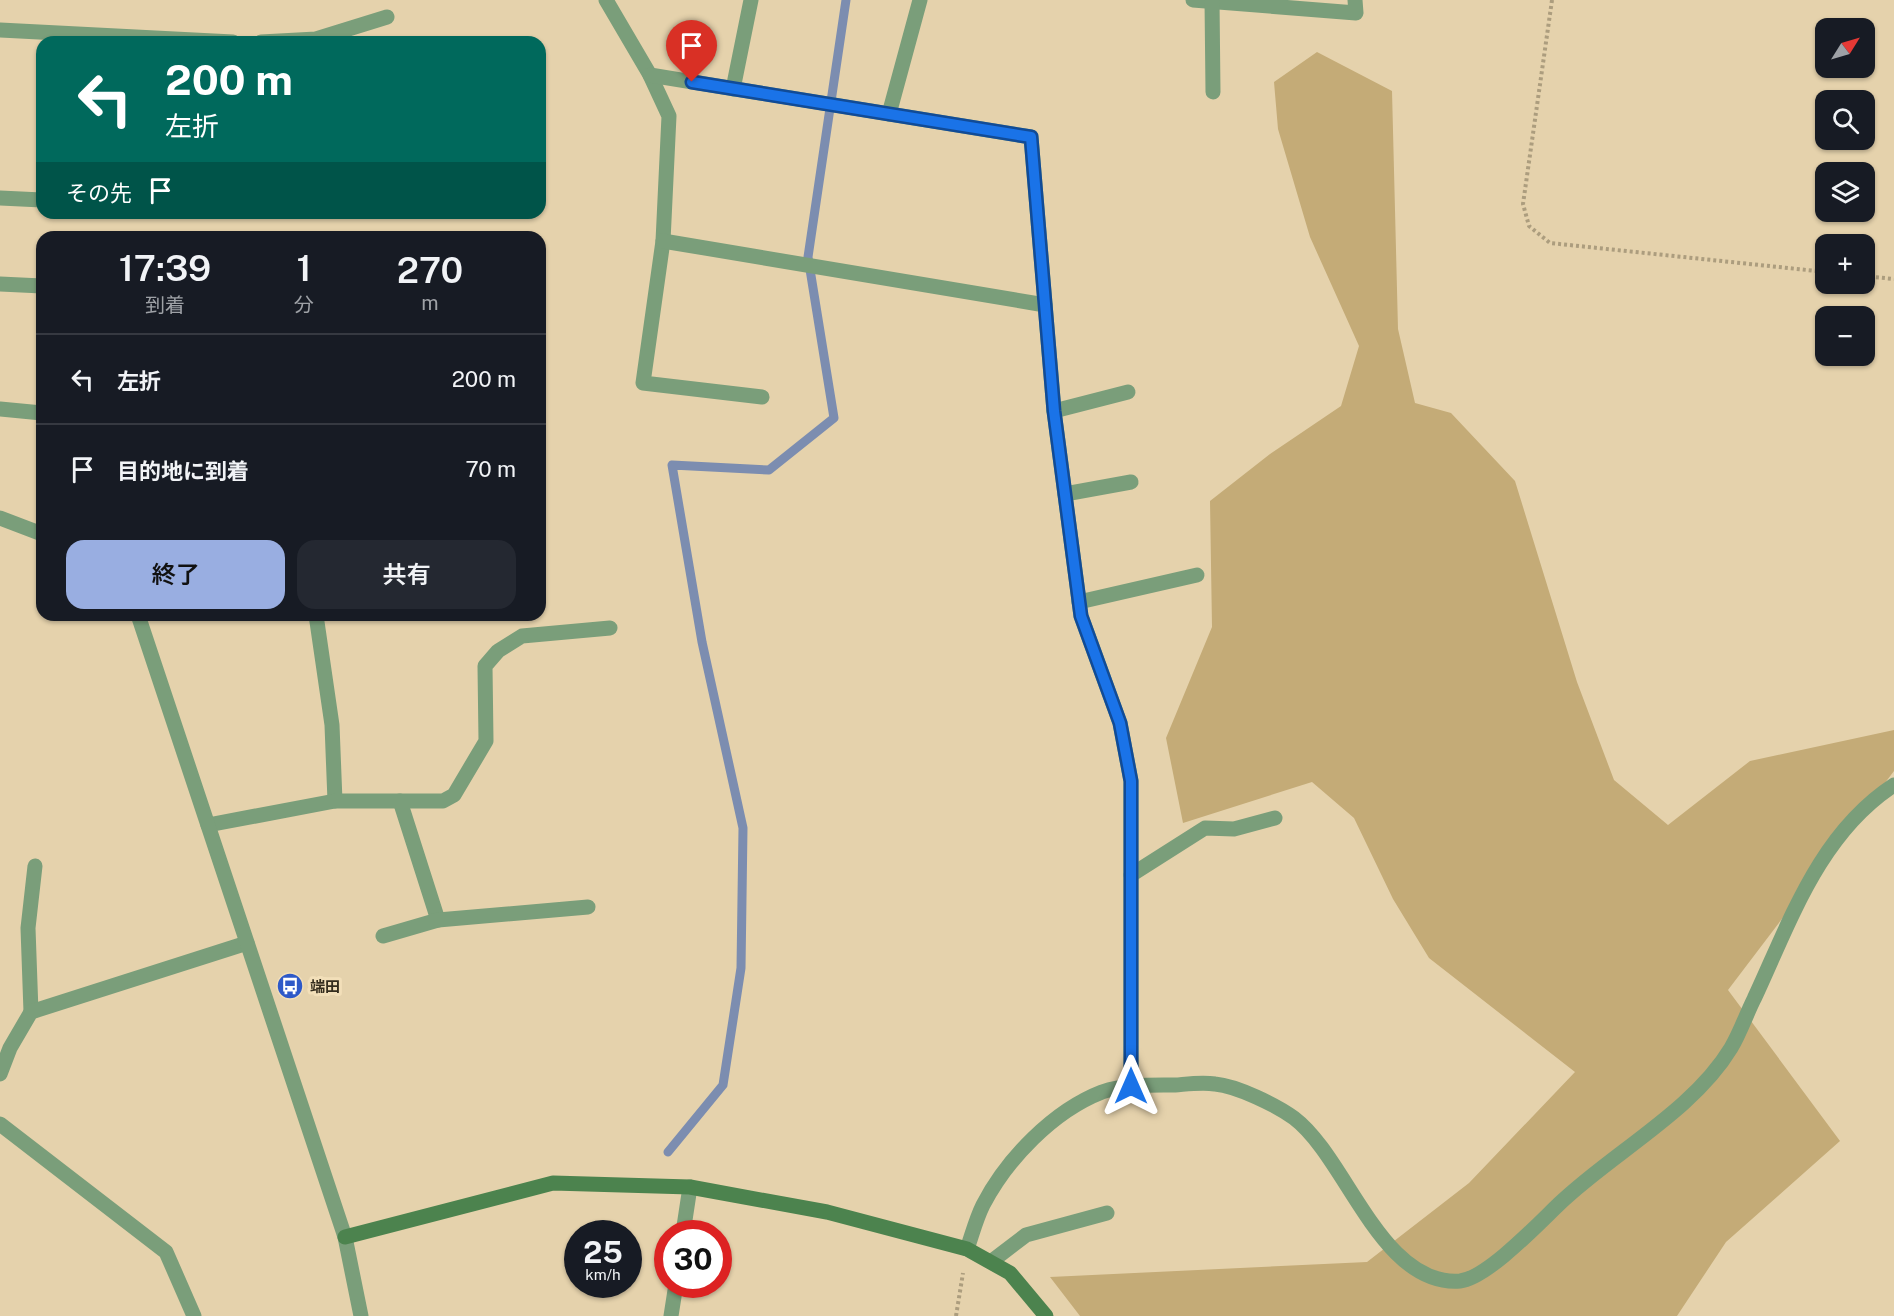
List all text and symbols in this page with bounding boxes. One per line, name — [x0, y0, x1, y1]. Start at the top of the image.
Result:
north arrow — [1815, 18, 1875, 78]
map controls — [1815, 18, 1875, 366]
pin — [666, 20, 717, 82]
icon: arrive — [675, 29, 708, 62]
text: 200 m — [165, 55, 293, 104]
icon: left — [66, 60, 144, 138]
button: search — [1815, 90, 1875, 150]
text: 左折 — [165, 110, 219, 142]
button: layers — [1815, 162, 1875, 222]
icon: arrive — [144, 174, 177, 207]
text: その先 — [66, 180, 132, 206]
button: + — [1815, 234, 1875, 294]
text: 17:39 — [119, 247, 211, 289]
text: 1 — [296, 247, 312, 289]
text: 270 — [397, 249, 463, 291]
text: m — [421, 291, 439, 315]
text: 到着 — [145, 293, 185, 317]
text: 分 — [294, 293, 314, 317]
button: − — [1815, 306, 1875, 366]
icon: left — [66, 363, 99, 396]
text: 200 m — [452, 366, 516, 392]
text: 左折 — [117, 368, 161, 394]
icon: arrive — [66, 453, 99, 486]
text: 70 m — [465, 456, 516, 482]
text: 目的地に到着 — [117, 458, 249, 484]
button: 終了 — [66, 540, 285, 609]
button: 共有 — [297, 540, 516, 609]
bus stop icon: 端田 — [275, 971, 305, 1001]
place label: 端田 — [310, 978, 340, 995]
position arrow — [1099, 1054, 1163, 1118]
speed limit sign: 30 — [654, 1220, 732, 1298]
text: 25 — [583, 1234, 623, 1270]
text: km/h — [585, 1266, 621, 1283]

